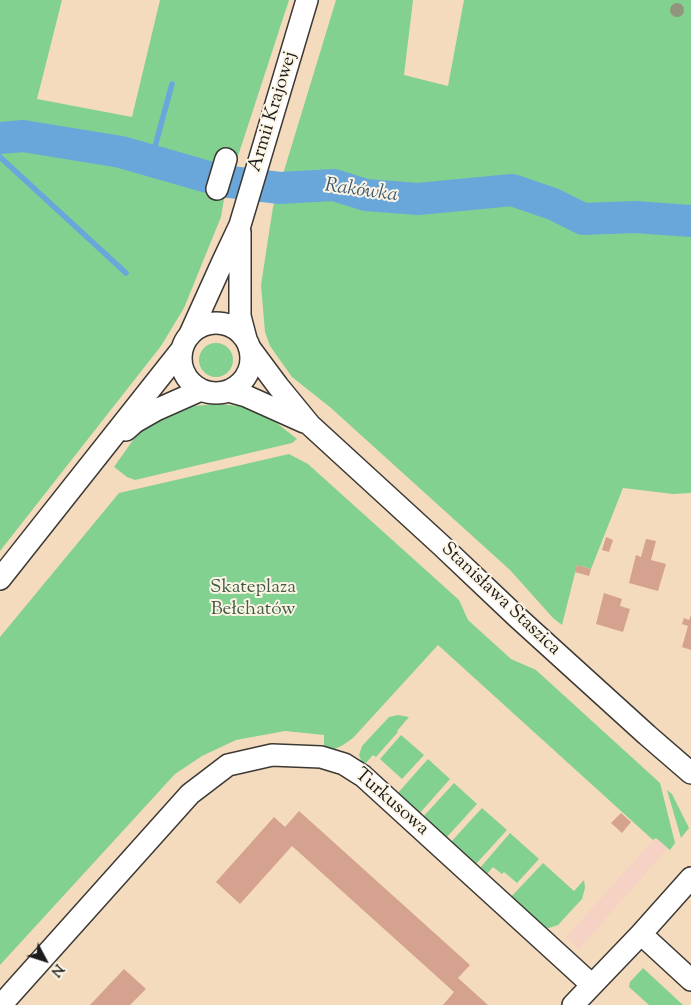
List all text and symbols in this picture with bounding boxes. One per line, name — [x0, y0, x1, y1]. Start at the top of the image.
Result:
street label: Armii Krajowej — [245, 49, 303, 175]
water label: Rakówka — [323, 175, 399, 209]
street label: Stanisława Staszica — [435, 539, 565, 661]
park label: Skateplaza Bełchatów — [210, 578, 296, 622]
street label: Turkusowa — [349, 765, 433, 841]
north arrow — [20, 935, 70, 985]
text: N — [45, 959, 68, 980]

